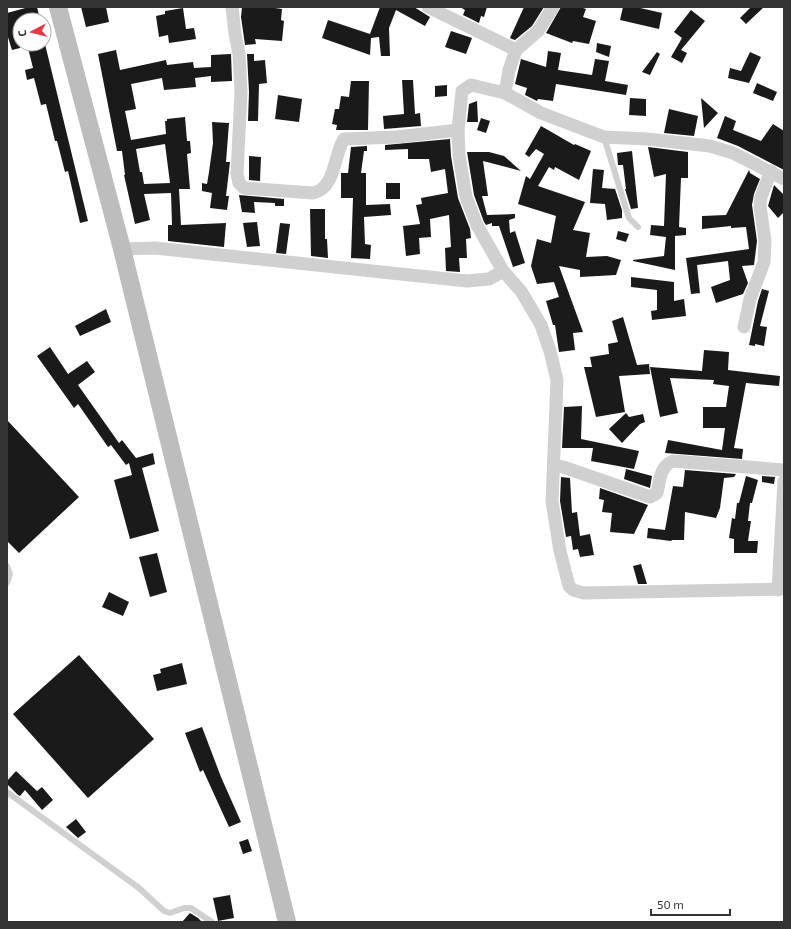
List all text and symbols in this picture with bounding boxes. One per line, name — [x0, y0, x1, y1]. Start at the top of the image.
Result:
north arrow — [12, 12, 52, 52]
text: С — [15, 29, 28, 37]
scale bar — [651, 891, 730, 917]
text: 50 m — [657, 897, 684, 911]

